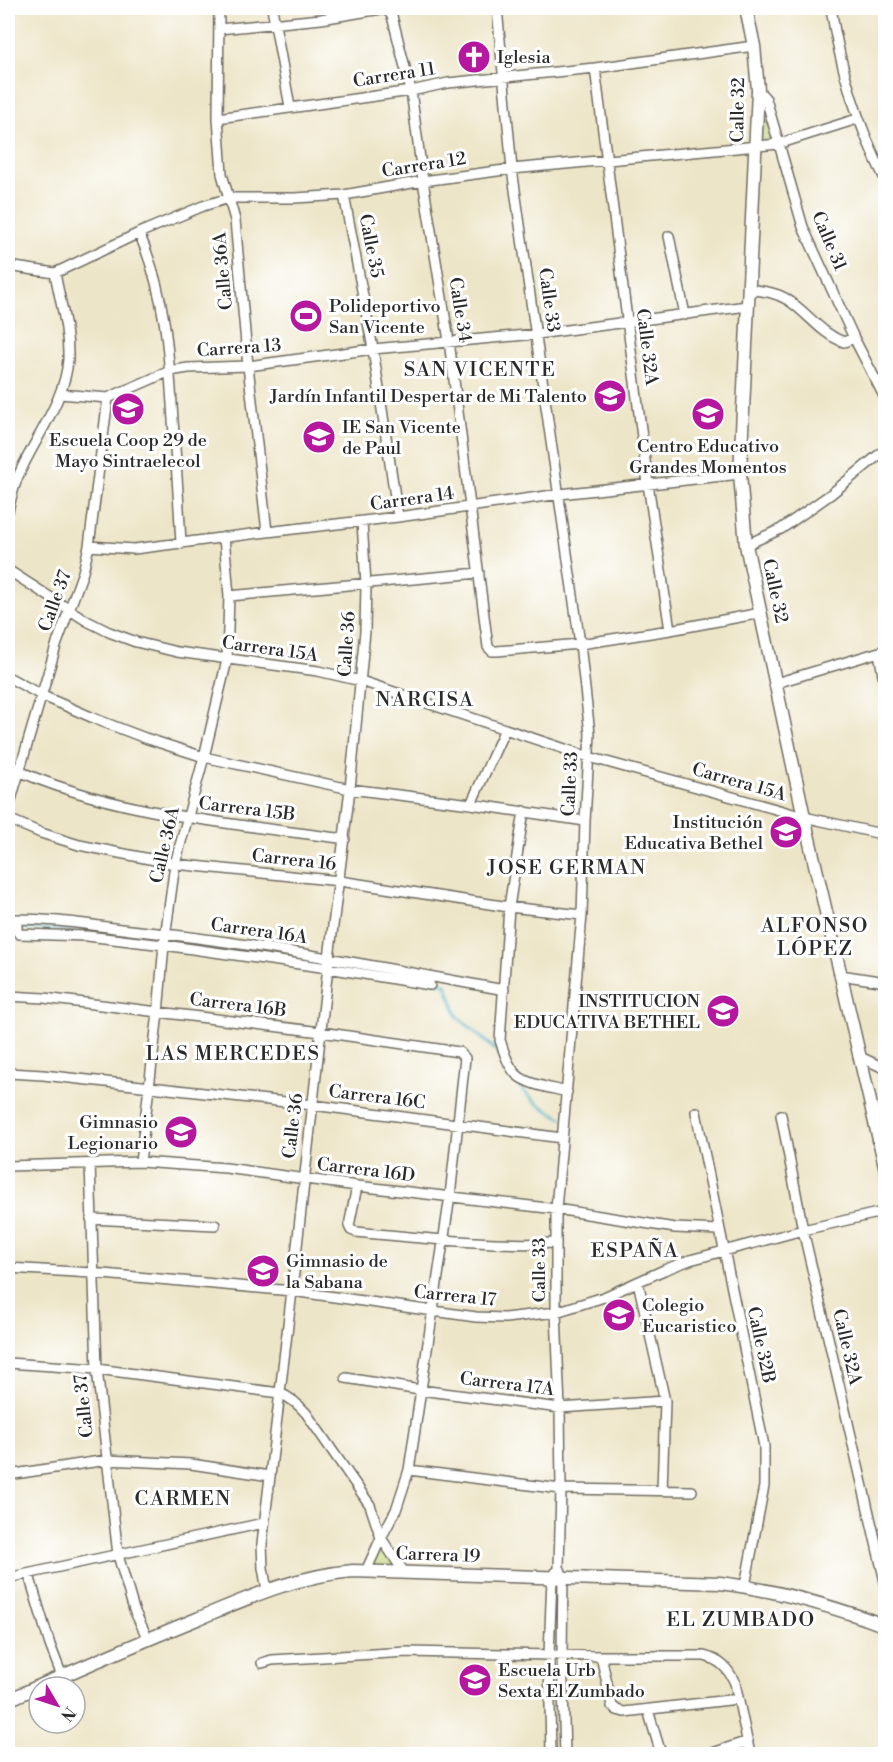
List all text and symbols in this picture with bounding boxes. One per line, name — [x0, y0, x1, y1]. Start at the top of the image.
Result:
church icon: Iglesia — [456, 39, 492, 75]
place label: Iglesia — [497, 46, 551, 69]
street label: Carrera 11 — [351, 57, 437, 93]
street label: Calle 32 — [726, 77, 750, 143]
street label: Carrera 12 — [380, 147, 468, 183]
street label: Calle 31 — [806, 208, 852, 274]
street label: Calle 35 — [354, 212, 388, 280]
street label: Calle 36A — [208, 230, 238, 311]
street label: Calle 33 — [533, 266, 565, 334]
street label: Calle 34 — [443, 276, 477, 345]
place label: Polideportivo San Vicente — [329, 295, 441, 339]
sports icon: Polideportivo San Vicente — [288, 298, 324, 334]
street label: Calle 32A — [631, 307, 663, 387]
street label: Carrera 13 — [196, 334, 282, 362]
district label: SAN VICENTE — [404, 358, 556, 383]
school or university icon: Jardín Infantil Despertar de Mi Talento — [592, 378, 628, 414]
place label: Jardín Infantil Despertar de Mi Talento — [269, 385, 587, 408]
school or university icon: Escuela Coop 29 de Mayo Sintraelecol — [110, 391, 146, 427]
school or university icon: Centro Educativo Grandes Momentos — [690, 396, 726, 432]
place label: IE San Vicente de Paul — [342, 416, 461, 460]
school or university icon: IE San Vicente de Paul — [301, 419, 337, 455]
place label: Escuela Coop 29 de Mayo Sintraelecol — [49, 429, 207, 473]
place label: Centro Educativo Grandes Momentos — [629, 435, 787, 479]
street label: Carrera 14 — [369, 482, 456, 516]
street label: Calle 32 — [757, 557, 793, 625]
street label: Calle 37 — [33, 567, 77, 635]
street label: Calle 36 — [333, 610, 361, 678]
street label: Carrera 15A — [220, 631, 320, 667]
district label: NARCISA — [376, 688, 474, 713]
street label: Calle 33 — [557, 751, 583, 817]
street label: Carrera 15A — [689, 758, 789, 807]
street label: Carrera 15B — [197, 792, 297, 826]
street label: Calle 36A — [145, 804, 185, 886]
place label: Institución Educativa Bethel — [624, 811, 764, 855]
school or university icon: Institución Educativa Bethel — [768, 814, 804, 850]
street label: Carrera 16 — [251, 844, 337, 876]
district label: JOSE GERMAN — [486, 856, 647, 881]
street label: Carrera 16A — [209, 913, 309, 949]
district label: ALFONSO LÓPEZ — [760, 914, 869, 962]
street label: Carrera 16B — [188, 988, 288, 1022]
place label: INSTITUCION EDUCATIVA BETHEL — [514, 990, 701, 1034]
school or university icon: INSTITUCION EDUCATIVA BETHEL — [705, 993, 741, 1029]
district label: LAS MERCEDES — [146, 1042, 320, 1067]
street label: Carrera 16C — [327, 1080, 427, 1114]
street label: Calle 36 — [278, 1092, 308, 1160]
place label: Gimnasio Legionario — [68, 1111, 158, 1155]
school or university icon: Gimnasio Legionario — [163, 1114, 199, 1150]
street label: Carrera 16D — [316, 1153, 416, 1187]
district label: ESPAÑA — [591, 1237, 679, 1264]
street label: Calle 33 — [528, 1238, 551, 1302]
place label: Gimnasio de la Sabana — [286, 1250, 388, 1294]
school or university icon: Gimnasio de la Sabana — [245, 1253, 281, 1289]
street label: Carrera 17 — [413, 1280, 497, 1312]
place label: Colegio Eucaristico — [642, 1294, 737, 1338]
school or university icon: Colegio Eucaristico — [601, 1297, 637, 1333]
street label: Calle 32B — [742, 1305, 780, 1385]
street label: Calle 32A — [827, 1307, 867, 1388]
street label: Carrera 17A — [458, 1367, 556, 1401]
street label: Calle 37 — [69, 1373, 99, 1439]
district label: CARMEN — [134, 1487, 232, 1512]
street label: Carrera 19 — [395, 1542, 481, 1568]
district label: EL ZUMBADO — [666, 1608, 816, 1633]
place label: Escuela Urb Sexta El Zumbado — [498, 1659, 645, 1703]
school or university icon: Escuela Urb Sexta El Zumbado — [457, 1662, 493, 1698]
north arrow — [27, 1675, 87, 1735]
text: N — [56, 1703, 80, 1725]

